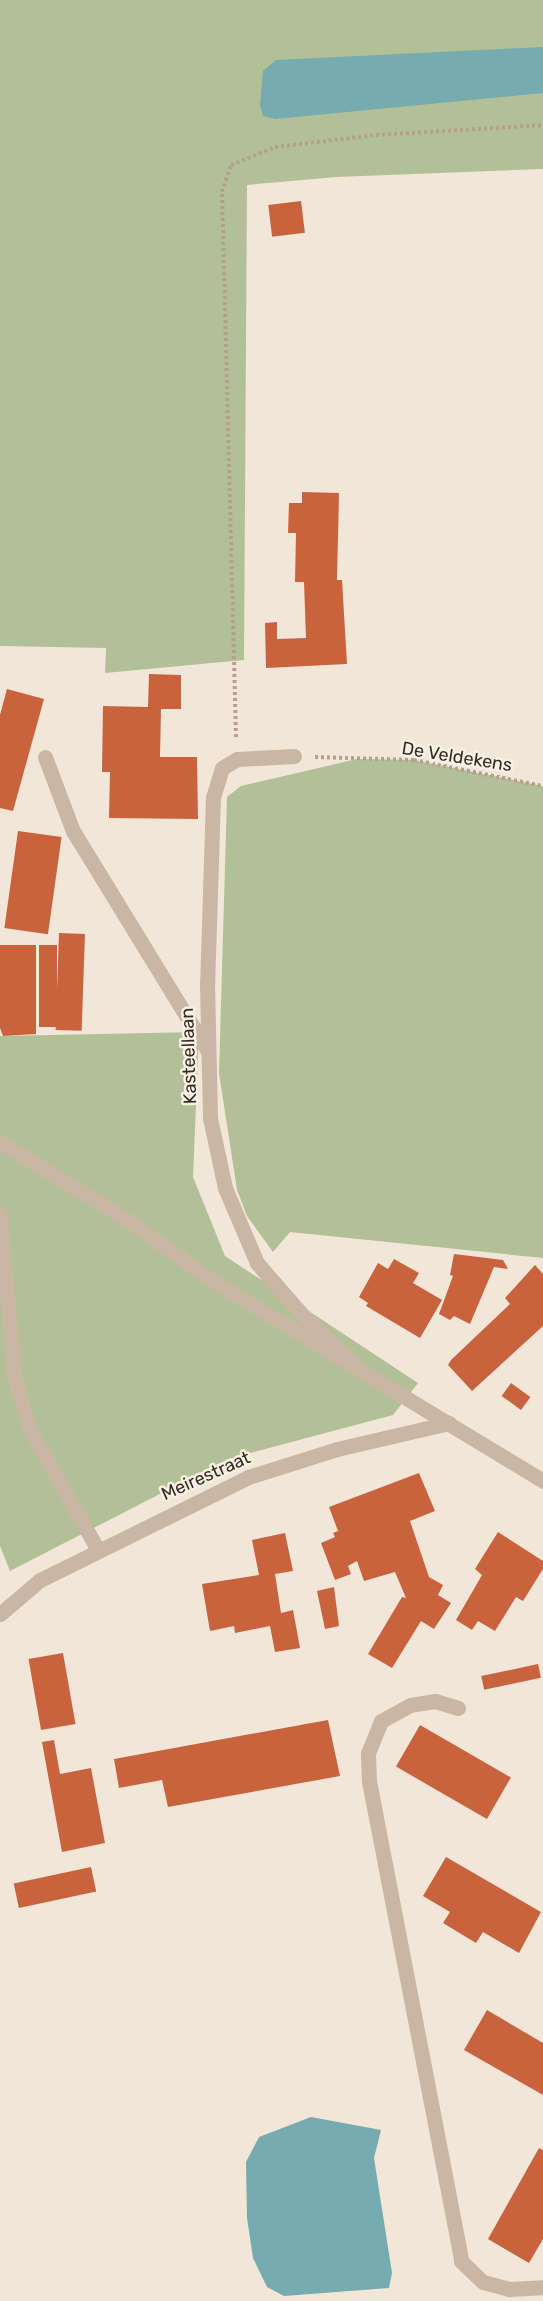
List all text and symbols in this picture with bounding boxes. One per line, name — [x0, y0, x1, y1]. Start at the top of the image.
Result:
street label: De Veldekens — [400, 738, 514, 776]
street label: Kasteellaan — [177, 1007, 201, 1105]
street label: Meirestraat — [158, 1447, 254, 1505]

